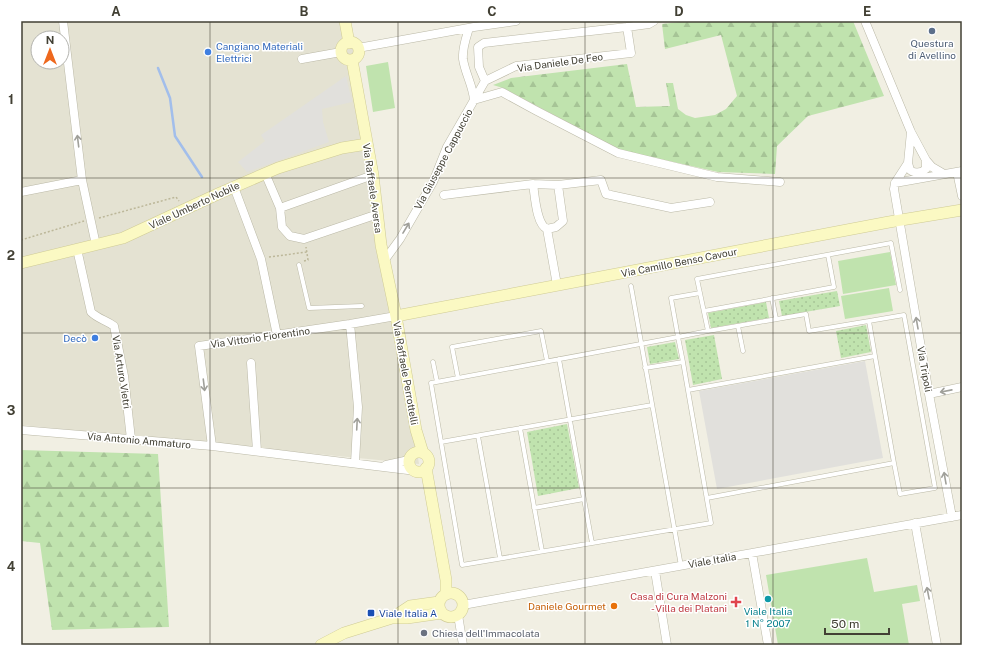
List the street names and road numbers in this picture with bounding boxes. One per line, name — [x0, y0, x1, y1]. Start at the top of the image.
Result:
street label: Via Daniele De Feo — [516, 50, 604, 74]
street label: Via Giuseppe Cappuccio — [411, 106, 475, 211]
street label: Via Raffaele Aversa — [361, 142, 385, 234]
street label: Viale Umberto Nobile — [147, 179, 241, 231]
street label: Via Camillo Benso Cavour — [620, 245, 738, 279]
street label: Via Raffaele Perrottelli — [391, 320, 421, 426]
street label: Via Vittorio Fiorentino — [209, 324, 311, 350]
street label: Via Arturo Vietri — [110, 334, 134, 410]
street label: Via Tripoli — [915, 345, 935, 393]
street label: Via Antonio Ammaturo — [86, 429, 192, 451]
street label: Viale Italia — [687, 550, 737, 570]

